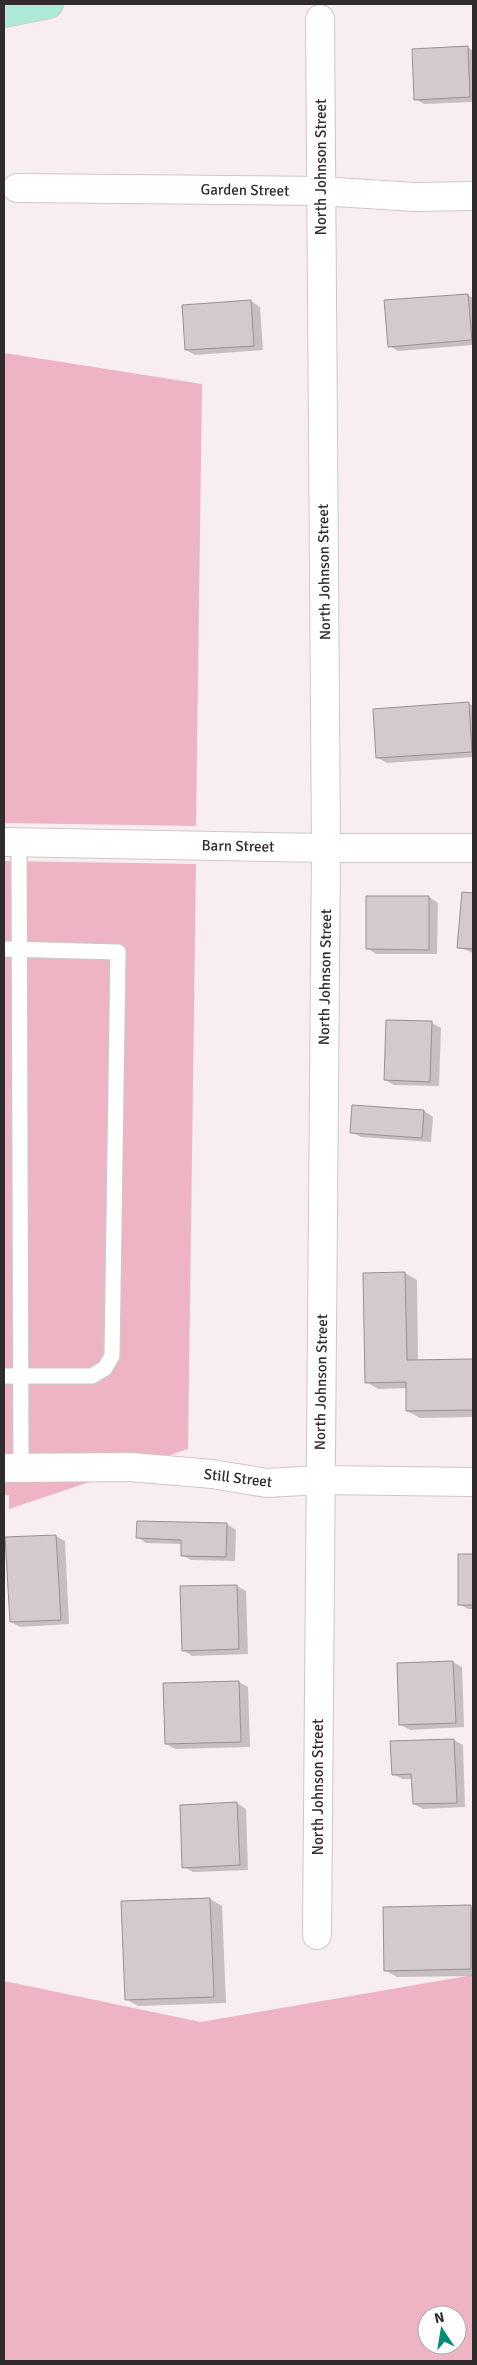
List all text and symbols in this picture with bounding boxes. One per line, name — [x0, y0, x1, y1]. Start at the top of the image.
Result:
street label: North Johnson Street — [312, 99, 330, 235]
street label: Garden Street — [201, 180, 289, 200]
street label: North Johnson Street — [314, 504, 334, 640]
street label: Barn Street — [201, 836, 275, 856]
street label: North Johnson Street — [315, 909, 335, 1045]
street label: North Johnson Street — [311, 1314, 331, 1450]
street label: Still Street — [203, 1465, 273, 1491]
street label: North Johnson Street — [309, 1719, 327, 1855]
north arrow — [417, 2305, 467, 2355]
text: N — [433, 2308, 446, 2327]

